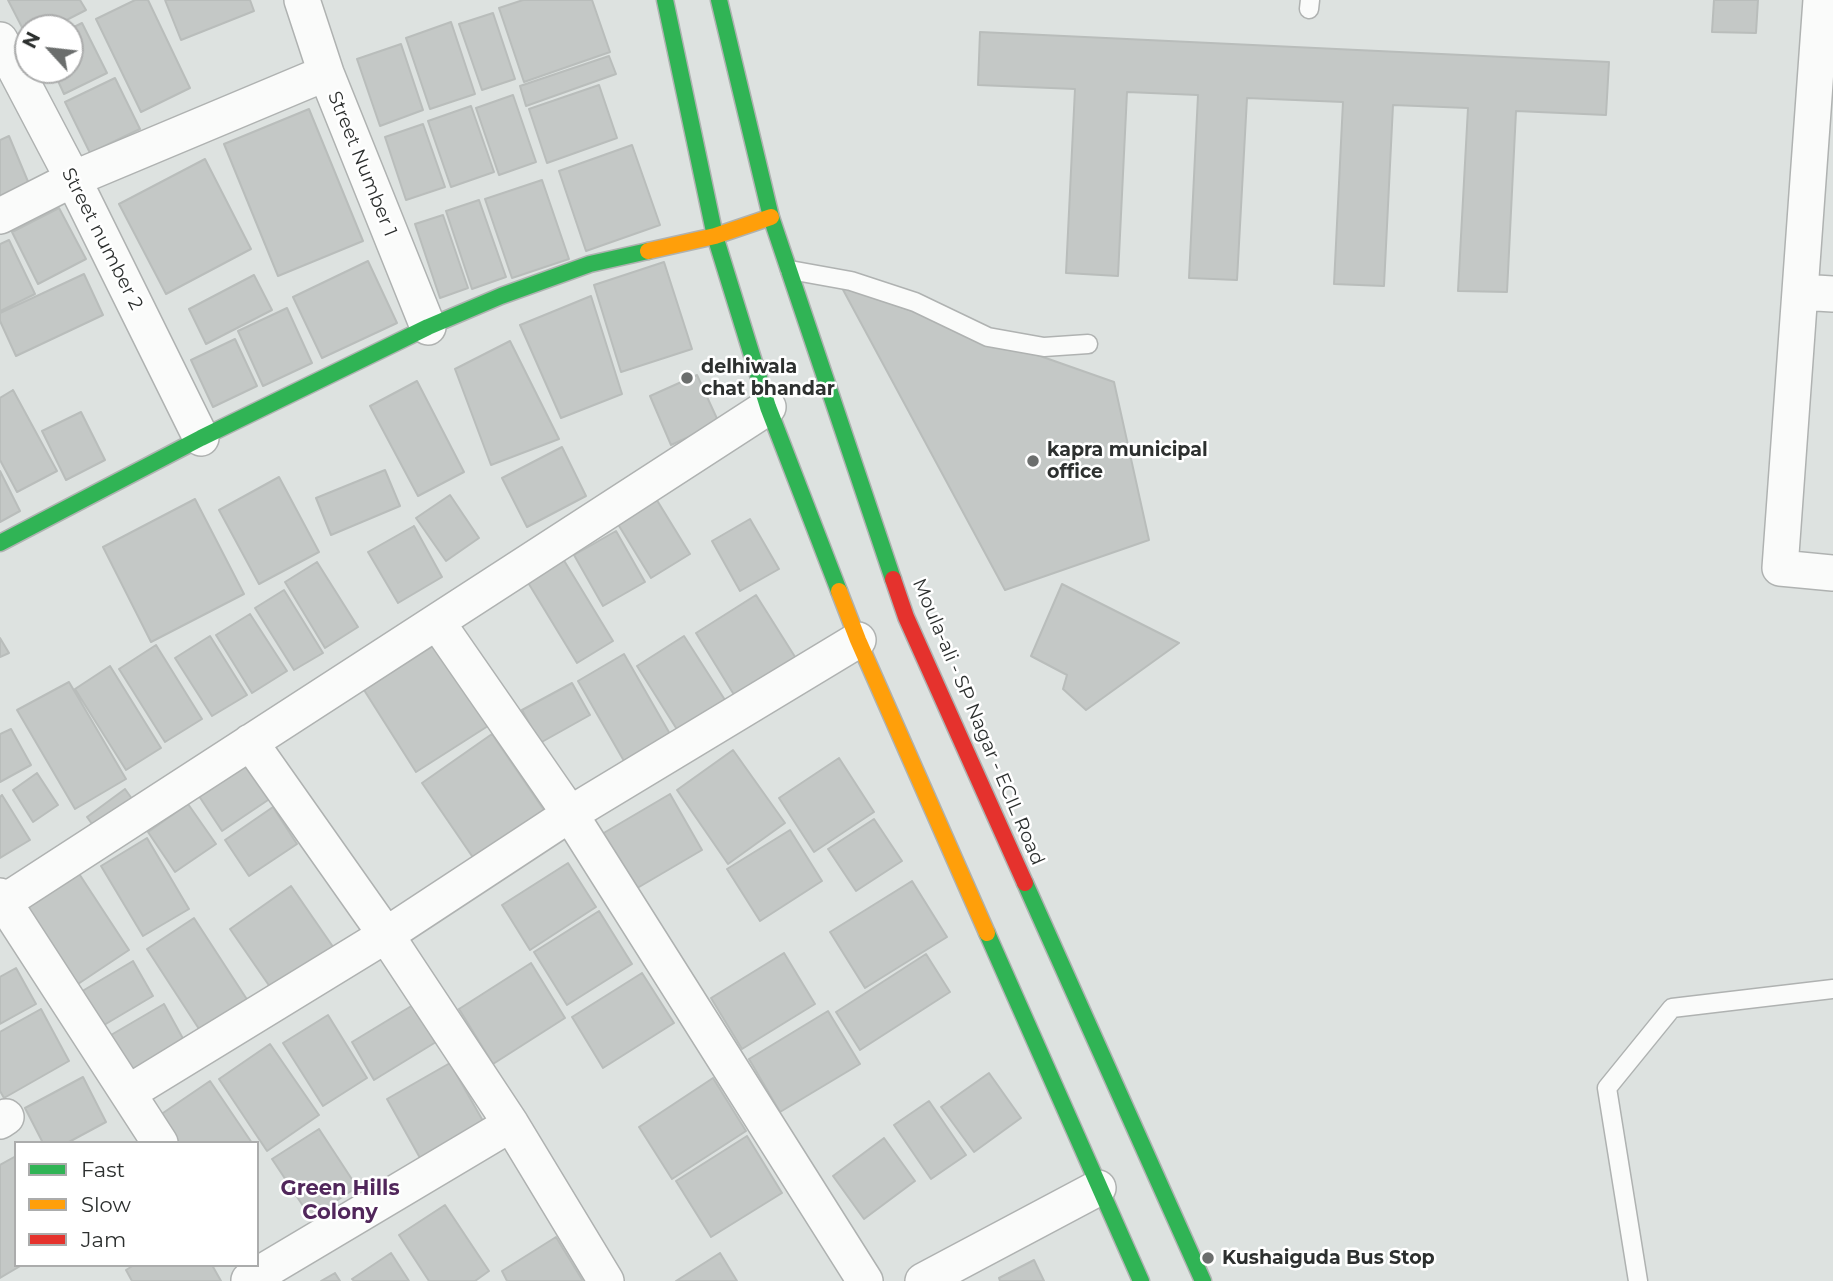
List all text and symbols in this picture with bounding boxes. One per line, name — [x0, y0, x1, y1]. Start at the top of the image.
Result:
north arrow — [14, 14, 84, 84]
text: N — [18, 28, 45, 52]
street label: Street Number 1 — [322, 88, 402, 240]
street label: Street number 2 — [56, 164, 148, 314]
place label: delhiwala chat bhandar — [701, 356, 835, 400]
marker: delhiwala chat bhandar — [679, 370, 695, 386]
place label: kapra municipal office — [1047, 439, 1208, 483]
marker: kapra municipal office — [1025, 453, 1041, 469]
street label: Moula-ali - SP Nagar - ECIL Road — [907, 575, 1049, 869]
legend — [14, 1141, 259, 1267]
text: Fast — [81, 1157, 125, 1182]
district label: Green Hills Colony — [280, 1176, 400, 1226]
text: Slow — [81, 1192, 131, 1217]
text: Jam — [81, 1227, 126, 1252]
place label: Kushaiguda Bus Stop — [1222, 1247, 1435, 1269]
marker: Kushaiguda Bus Stop — [1200, 1250, 1216, 1266]

